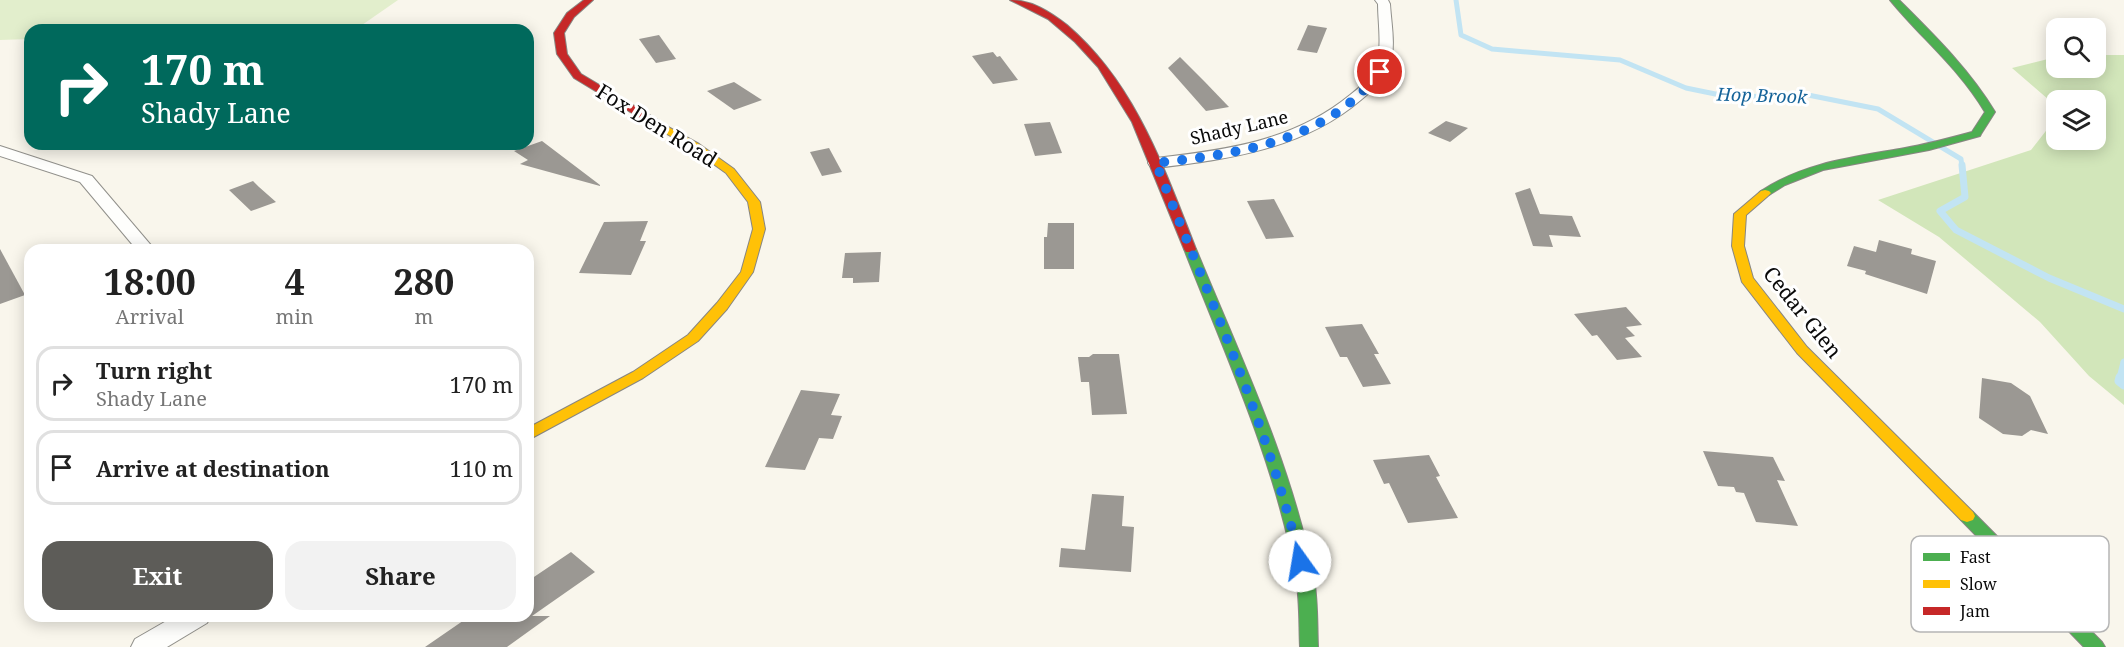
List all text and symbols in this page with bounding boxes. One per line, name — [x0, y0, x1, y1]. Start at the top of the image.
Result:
map controls — [2046, 18, 2106, 150]
button: search — [2046, 18, 2106, 78]
text: 170 m — [141, 40, 265, 97]
pin — [1354, 46, 1405, 97]
icon: right — [42, 48, 120, 126]
icon: arrive — [1363, 55, 1396, 88]
street label: Fox Den Road — [591, 77, 723, 173]
water label: Hop Brook — [1715, 81, 1808, 109]
button: layers — [2046, 90, 2106, 150]
text: Shady Lane — [141, 94, 291, 131]
street label: Shady Lane — [1188, 104, 1290, 150]
text: 18:00 — [104, 257, 196, 306]
text: 4 — [284, 257, 305, 306]
text: 280 — [393, 257, 454, 306]
street label: Cedar Glen — [1757, 260, 1849, 364]
text: Arrival — [116, 303, 184, 330]
text: min — [276, 303, 314, 330]
text: m — [414, 303, 433, 330]
text: Turn right — [96, 355, 212, 385]
icon: right — [45, 367, 78, 400]
text: 170 m — [450, 369, 513, 399]
text: Shady Lane — [96, 385, 207, 412]
icon: arrive — [45, 451, 78, 484]
text: Arrive at destination — [96, 453, 330, 483]
text: 110 m — [450, 453, 513, 483]
position arrow — [1268, 529, 1332, 593]
legend — [1911, 536, 2109, 632]
button: Exit — [42, 541, 273, 610]
button: Share — [285, 541, 516, 610]
text: Fast — [1960, 546, 1991, 568]
text: Slow — [1960, 573, 1997, 595]
text: Jam — [1959, 600, 1990, 622]

